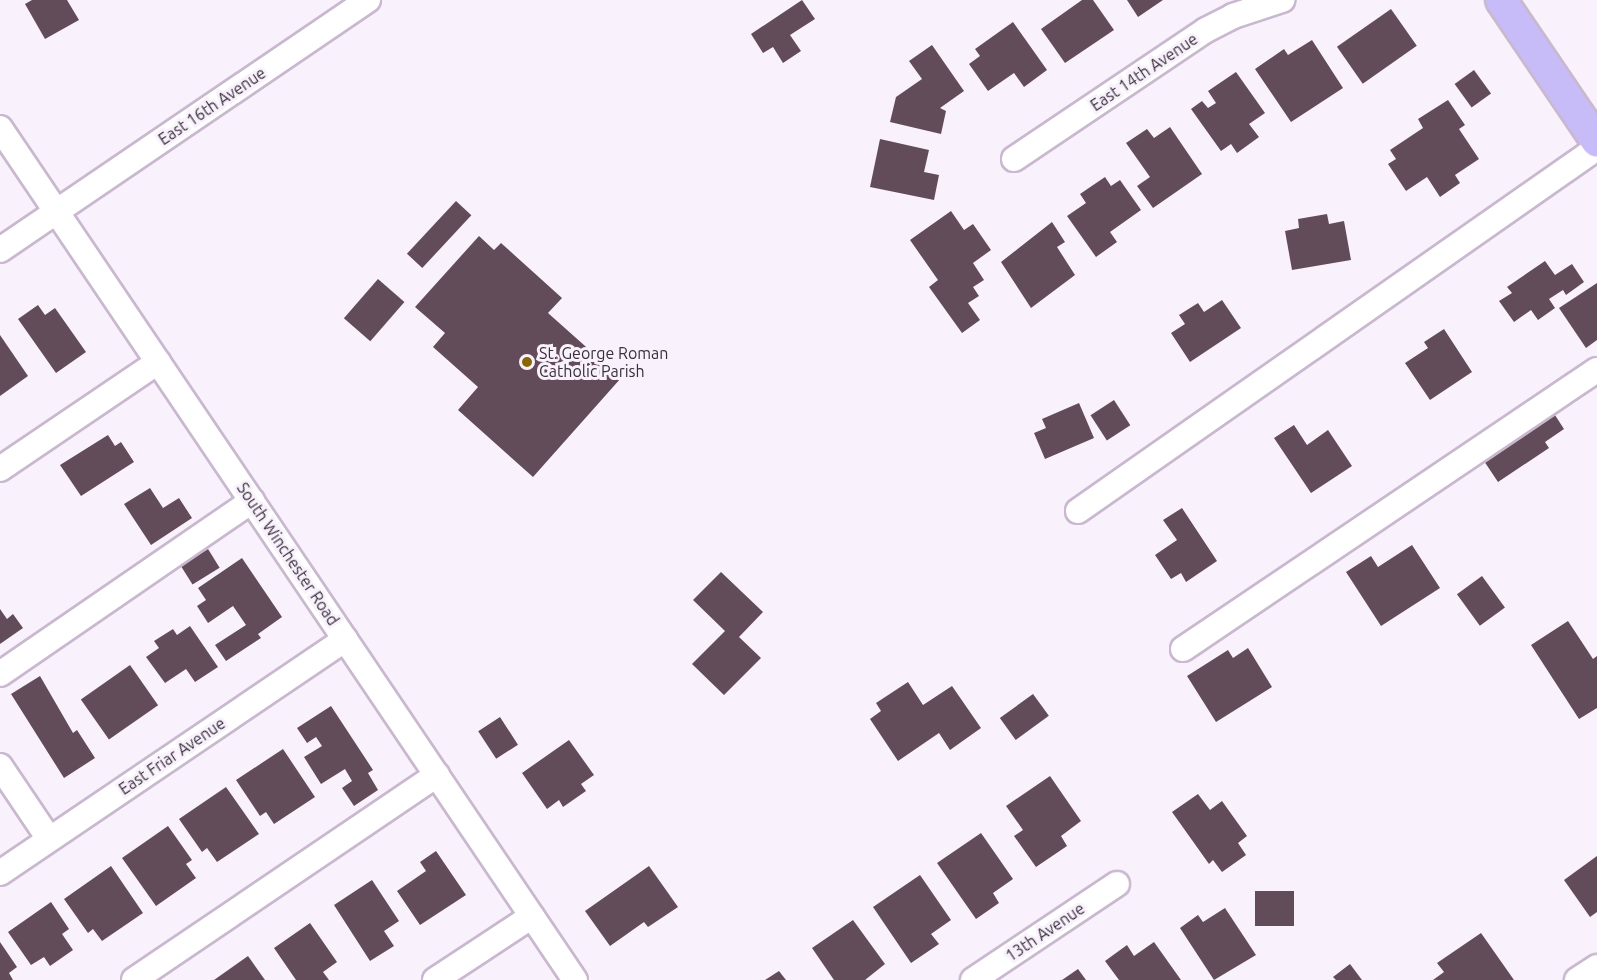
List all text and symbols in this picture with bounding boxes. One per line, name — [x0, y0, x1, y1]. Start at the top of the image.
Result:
street label: East 14th Avenue — [1087, 29, 1201, 115]
street label: East 16th Avenue — [155, 63, 269, 149]
place label: St. George Roman Catholic Parish — [539, 343, 668, 381]
marker: St. George Roman Catholic Parish — [520, 355, 534, 369]
street label: South Winchester Road — [233, 479, 343, 629]
street label: East Friar Avenue — [115, 713, 229, 799]
street label: 13th Avenue — [1002, 899, 1088, 965]

